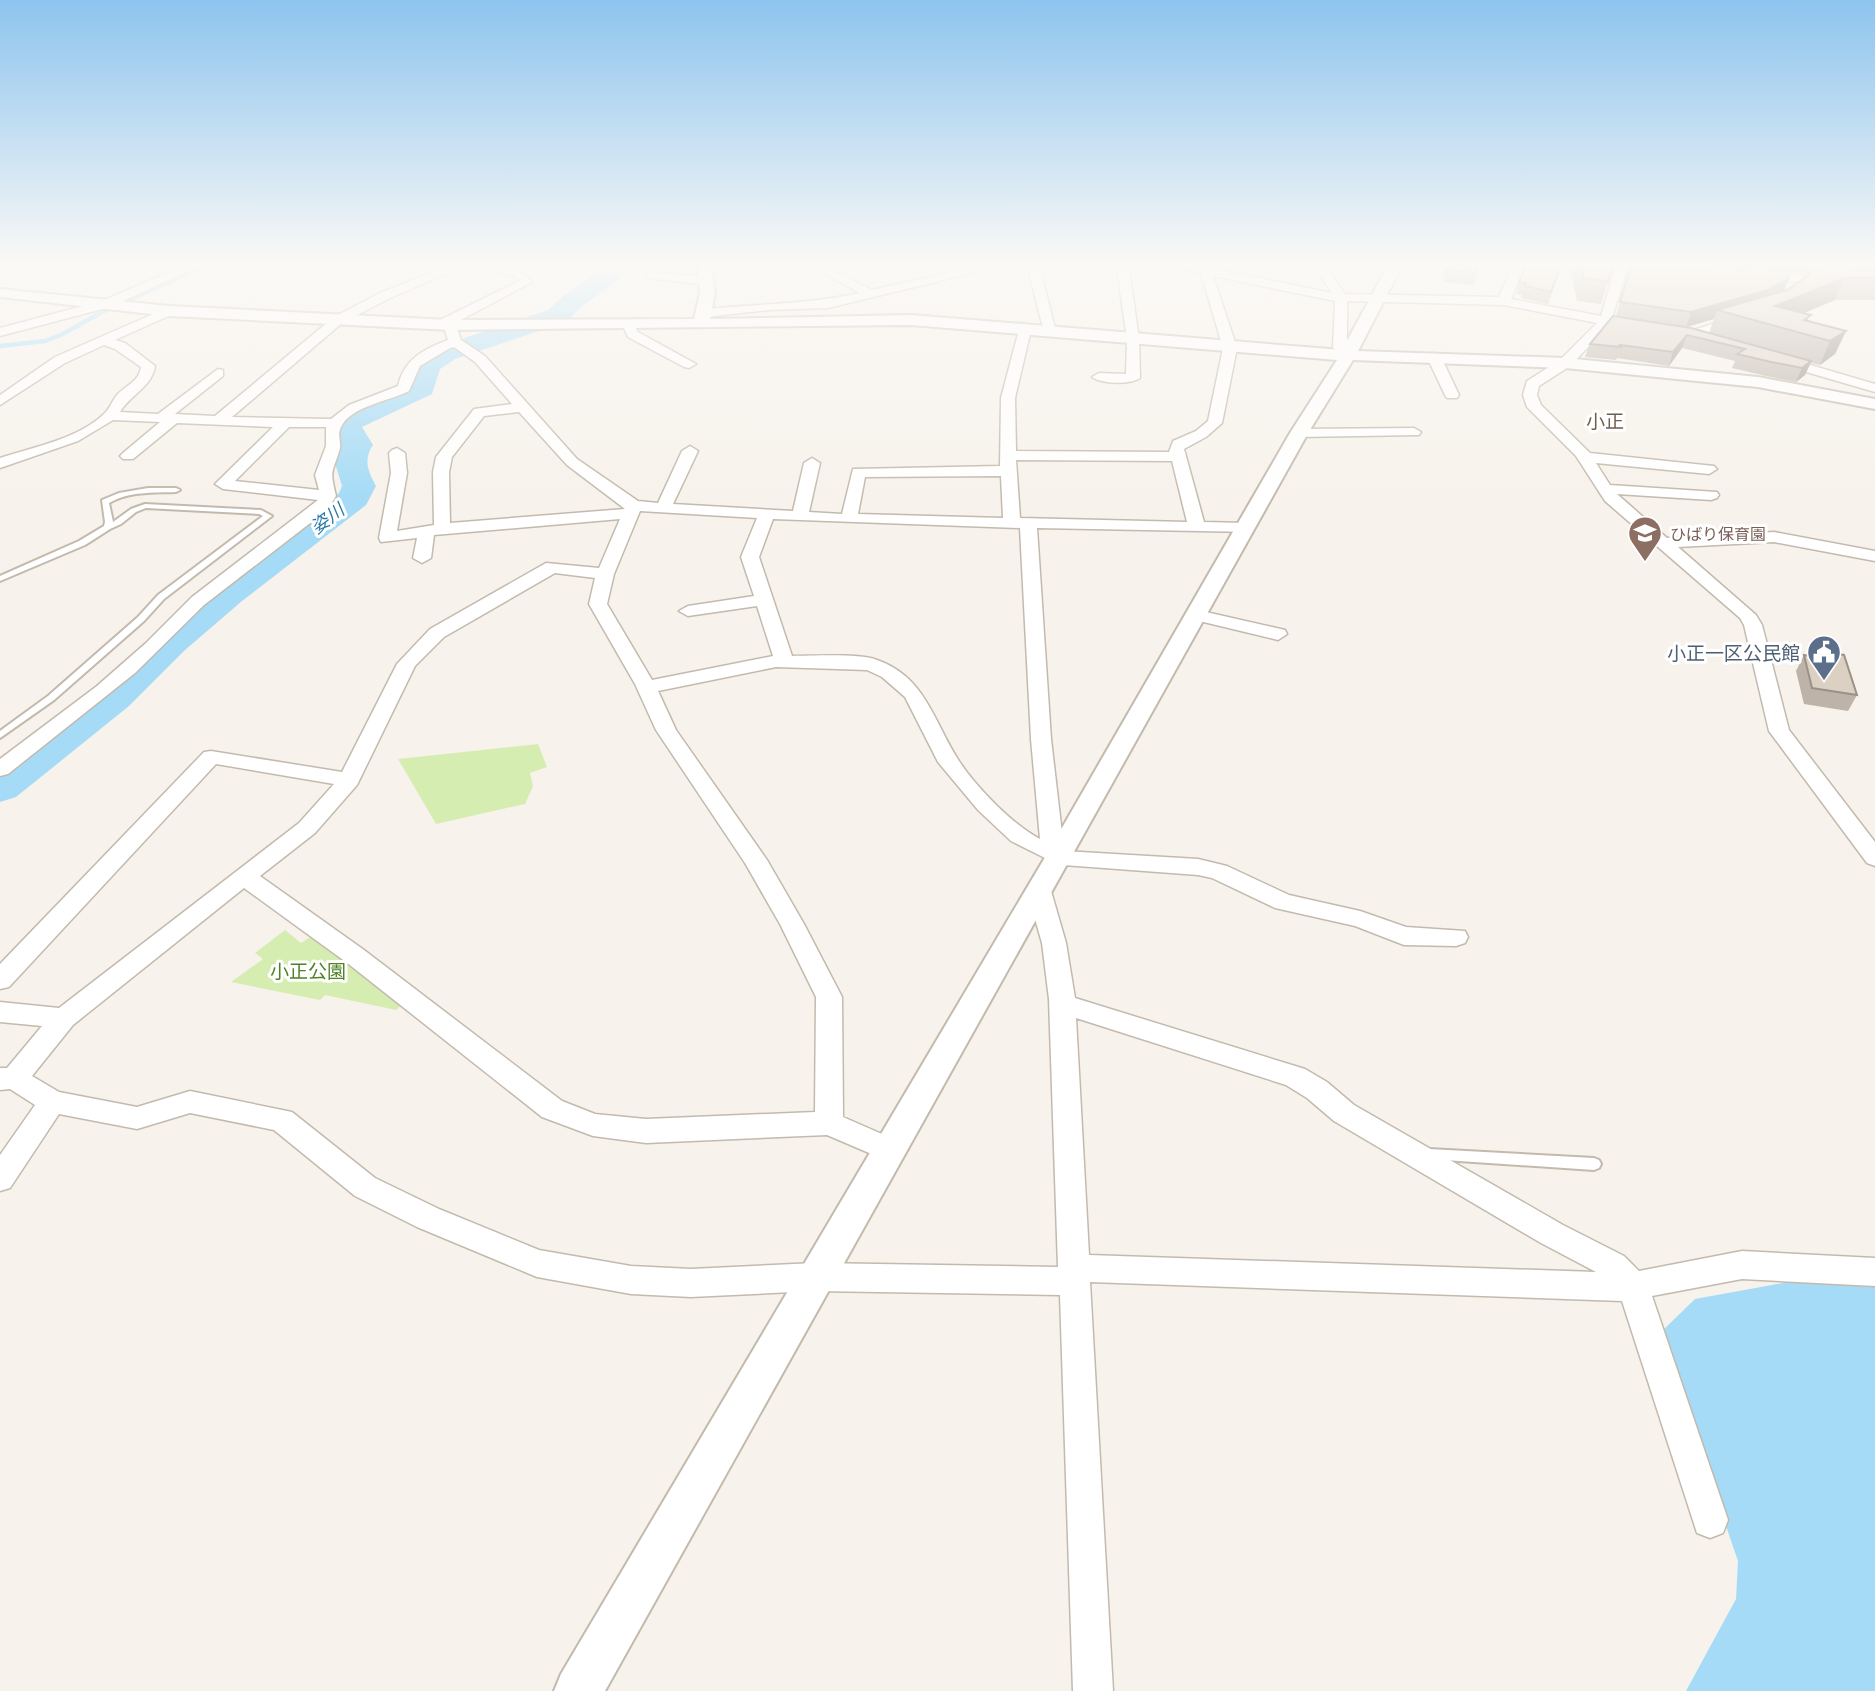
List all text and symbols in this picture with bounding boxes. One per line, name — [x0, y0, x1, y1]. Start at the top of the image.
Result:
district label: 小正 — [1586, 409, 1624, 432]
water label: 姿川 — [306, 497, 350, 538]
school or university icon: ひばり保育園 — [1626, 514, 1664, 563]
place label: ひばり保育園 — [1670, 524, 1766, 543]
public building icon: 小正一区公民館 — [1805, 633, 1843, 682]
place label: 小正一区公民館 — [1667, 641, 1800, 664]
park label: 小正公園 — [270, 959, 346, 982]

